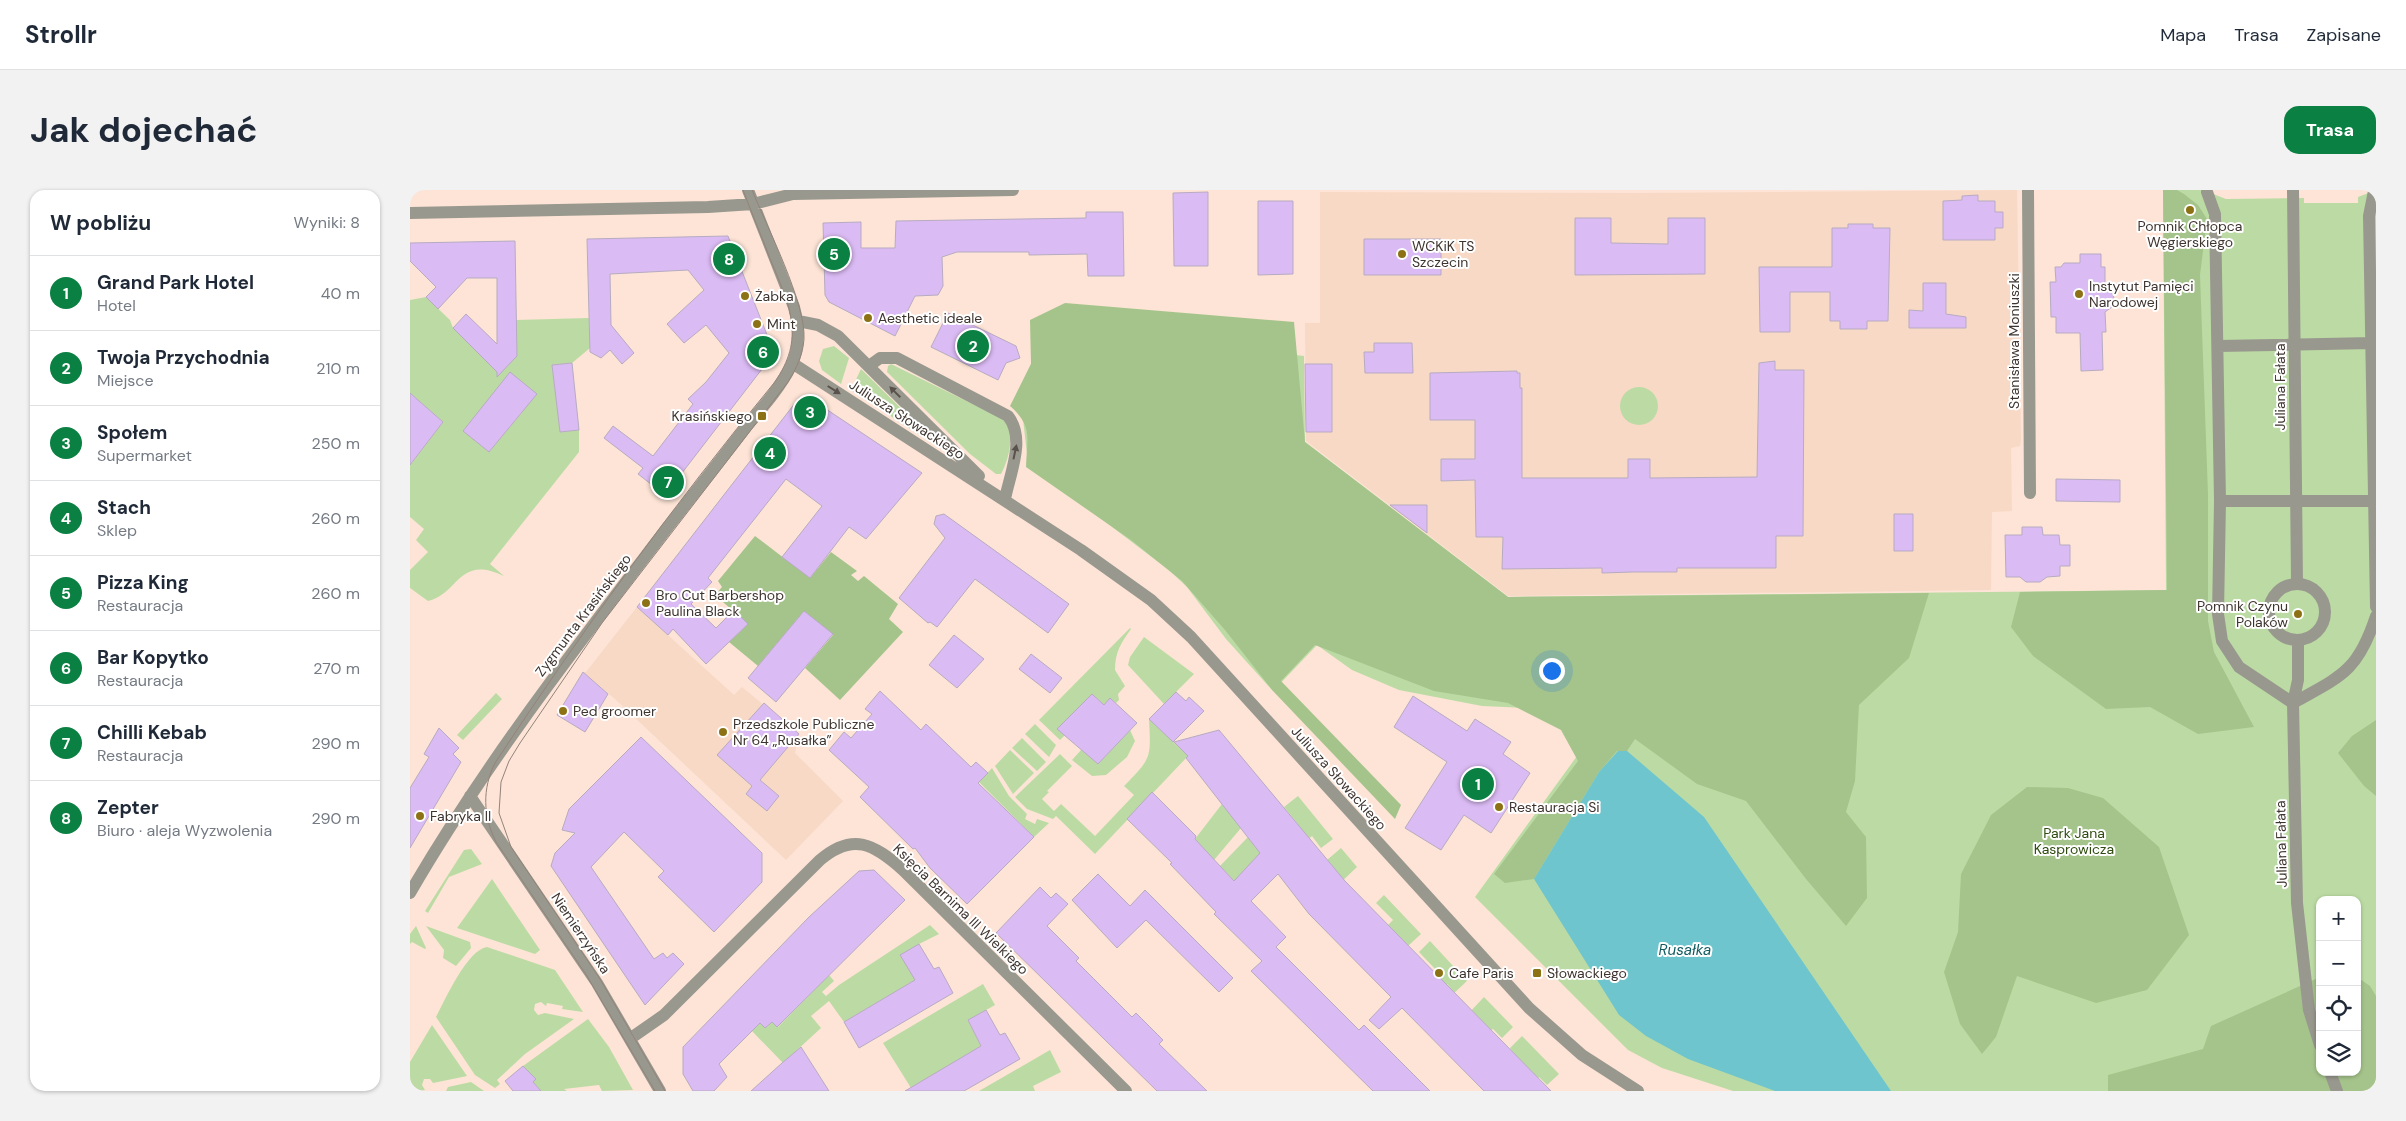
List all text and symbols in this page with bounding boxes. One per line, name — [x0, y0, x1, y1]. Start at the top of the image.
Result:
text: Strollr — [25, 19, 97, 50]
text: Mapa — [2160, 23, 2206, 47]
text: Trasa — [2234, 23, 2278, 47]
text: Zapisane — [2306, 23, 2381, 47]
button: Trasa — [2284, 106, 2376, 154]
text: Jak dojechać — [30, 107, 257, 153]
marker: Pomnik Chłopca Węgierskiego — [2184, 204, 2196, 216]
text: W pobliżu — [50, 209, 151, 237]
text: Wyniki: 8 — [293, 212, 360, 233]
place label: Pomnik Chłopca Węgierskiego — [2138, 217, 2242, 251]
pin: 5 — [818, 235, 850, 273]
place label: WCKiK TS Szczecin — [1412, 237, 1474, 271]
pin: 8 — [713, 240, 745, 278]
marker: WCKiK TS Szczecin — [1396, 248, 1408, 260]
text: Grand Park Hotel — [97, 270, 254, 295]
street label: Stanisława Moniuszki — [2005, 273, 2023, 409]
place label: Instytut Pamięci Narodowej — [2089, 277, 2194, 311]
text: 1 — [63, 283, 69, 304]
text: 40 m — [321, 283, 360, 304]
place label: Żabka — [755, 287, 794, 305]
marker: Instytut Pamięci Narodowej — [2073, 288, 2085, 300]
marker: Żabka — [739, 290, 751, 302]
text: Hotel — [97, 295, 136, 316]
place label: Aesthetic ideale — [878, 309, 982, 327]
marker: Aesthetic ideale — [862, 312, 874, 324]
place label: Mint — [767, 315, 796, 333]
marker: Mint — [751, 318, 763, 330]
pin: 2 — [957, 327, 989, 365]
pin: 6 — [747, 333, 779, 371]
street label: Juliana Fałata — [2271, 343, 2289, 431]
text: Twoja Przychodnia — [97, 345, 270, 370]
text: 2 — [61, 358, 71, 379]
text: 210 m — [316, 358, 360, 379]
text: Miejsce — [97, 370, 154, 391]
street label: Juliusza Słowackiego — [846, 375, 968, 463]
one-way arrow — [827, 385, 840, 394]
one-way arrow — [889, 386, 901, 398]
pin: 3 — [794, 393, 826, 431]
place label: Krasińskiego — [671, 407, 752, 425]
marker: Krasińskiego — [756, 410, 768, 422]
text: Społem — [97, 420, 167, 445]
text: 3 — [61, 433, 71, 454]
text: 250 m — [312, 433, 360, 454]
pin: 4 — [754, 434, 786, 472]
one-way arrow — [1011, 444, 1019, 459]
text: Supermarket — [97, 445, 192, 466]
pin: 7 — [652, 463, 684, 501]
text: Stach — [97, 495, 151, 520]
text: 4 — [61, 508, 71, 529]
text: 260 m — [311, 508, 360, 529]
text: Sklep — [97, 520, 137, 541]
street label: Zygmunta Krasińskiego — [531, 550, 635, 680]
text: Pizza King — [97, 570, 189, 595]
text: 5 — [61, 583, 71, 604]
text: 260 m — [311, 583, 360, 604]
place label: Bro Cut Barbershop Paulina Black — [656, 586, 784, 620]
text: Restauracja — [97, 595, 183, 616]
marker: Bro Cut Barbershop Paulina Black — [640, 597, 652, 609]
place label: Pomnik Czynu Polaków — [2197, 597, 2288, 631]
marker: Pomnik Czynu Polaków — [2292, 608, 2304, 620]
text: Bar Kopytko — [97, 645, 209, 670]
text: 6 — [61, 658, 71, 679]
text: 270 m — [313, 658, 360, 679]
your location — [1539, 658, 1565, 684]
text: Restauracja — [97, 670, 183, 691]
place label: Ped groomer — [573, 702, 656, 720]
marker: Ped groomer — [557, 705, 569, 717]
place label: Przedszkole Publiczne Nr 64 „Rusałka” — [733, 715, 874, 749]
text: Chilli Kebab — [97, 720, 207, 745]
street label: Juliusza Słowackiego — [1287, 722, 1391, 834]
marker: Przedszkole Publiczne Nr 64 „Rusałka” — [717, 726, 729, 738]
text: 7 — [62, 733, 70, 754]
text: 290 m — [311, 733, 360, 754]
text: Restauracja — [97, 745, 183, 766]
pin: 1 — [1462, 765, 1494, 803]
text: Zepter — [97, 795, 159, 820]
place label: Restauracja Si — [1509, 798, 1600, 816]
street label: Juliana Fałata — [2271, 800, 2291, 888]
marker: Restauracja Si — [1493, 801, 1505, 813]
place label: Fabryka II — [430, 807, 491, 825]
text: 8 — [61, 808, 71, 829]
text: 290 m — [311, 808, 360, 829]
marker: Fabryka II — [414, 810, 426, 822]
text: Biuro · aleja Wyzwolenia — [97, 820, 272, 841]
park label: Park Jana Kasprowicza — [2034, 824, 2114, 858]
street label: Księcia Barnima III Wielkiego — [890, 840, 1032, 978]
street label: Niemierzyńska — [547, 889, 615, 977]
map controls — [2316, 896, 2361, 1076]
button: + — [2316, 896, 2361, 941]
water label: Rusałka — [1659, 940, 1711, 960]
button: − — [2316, 941, 2361, 986]
place label: Cafe Paris — [1449, 964, 1514, 982]
place label: Słowackiego — [1547, 964, 1627, 982]
marker: Cafe Paris — [1433, 967, 1445, 979]
marker: Słowackiego — [1531, 967, 1543, 979]
button: locate — [2316, 986, 2361, 1031]
button: layers — [2316, 1031, 2361, 1076]

